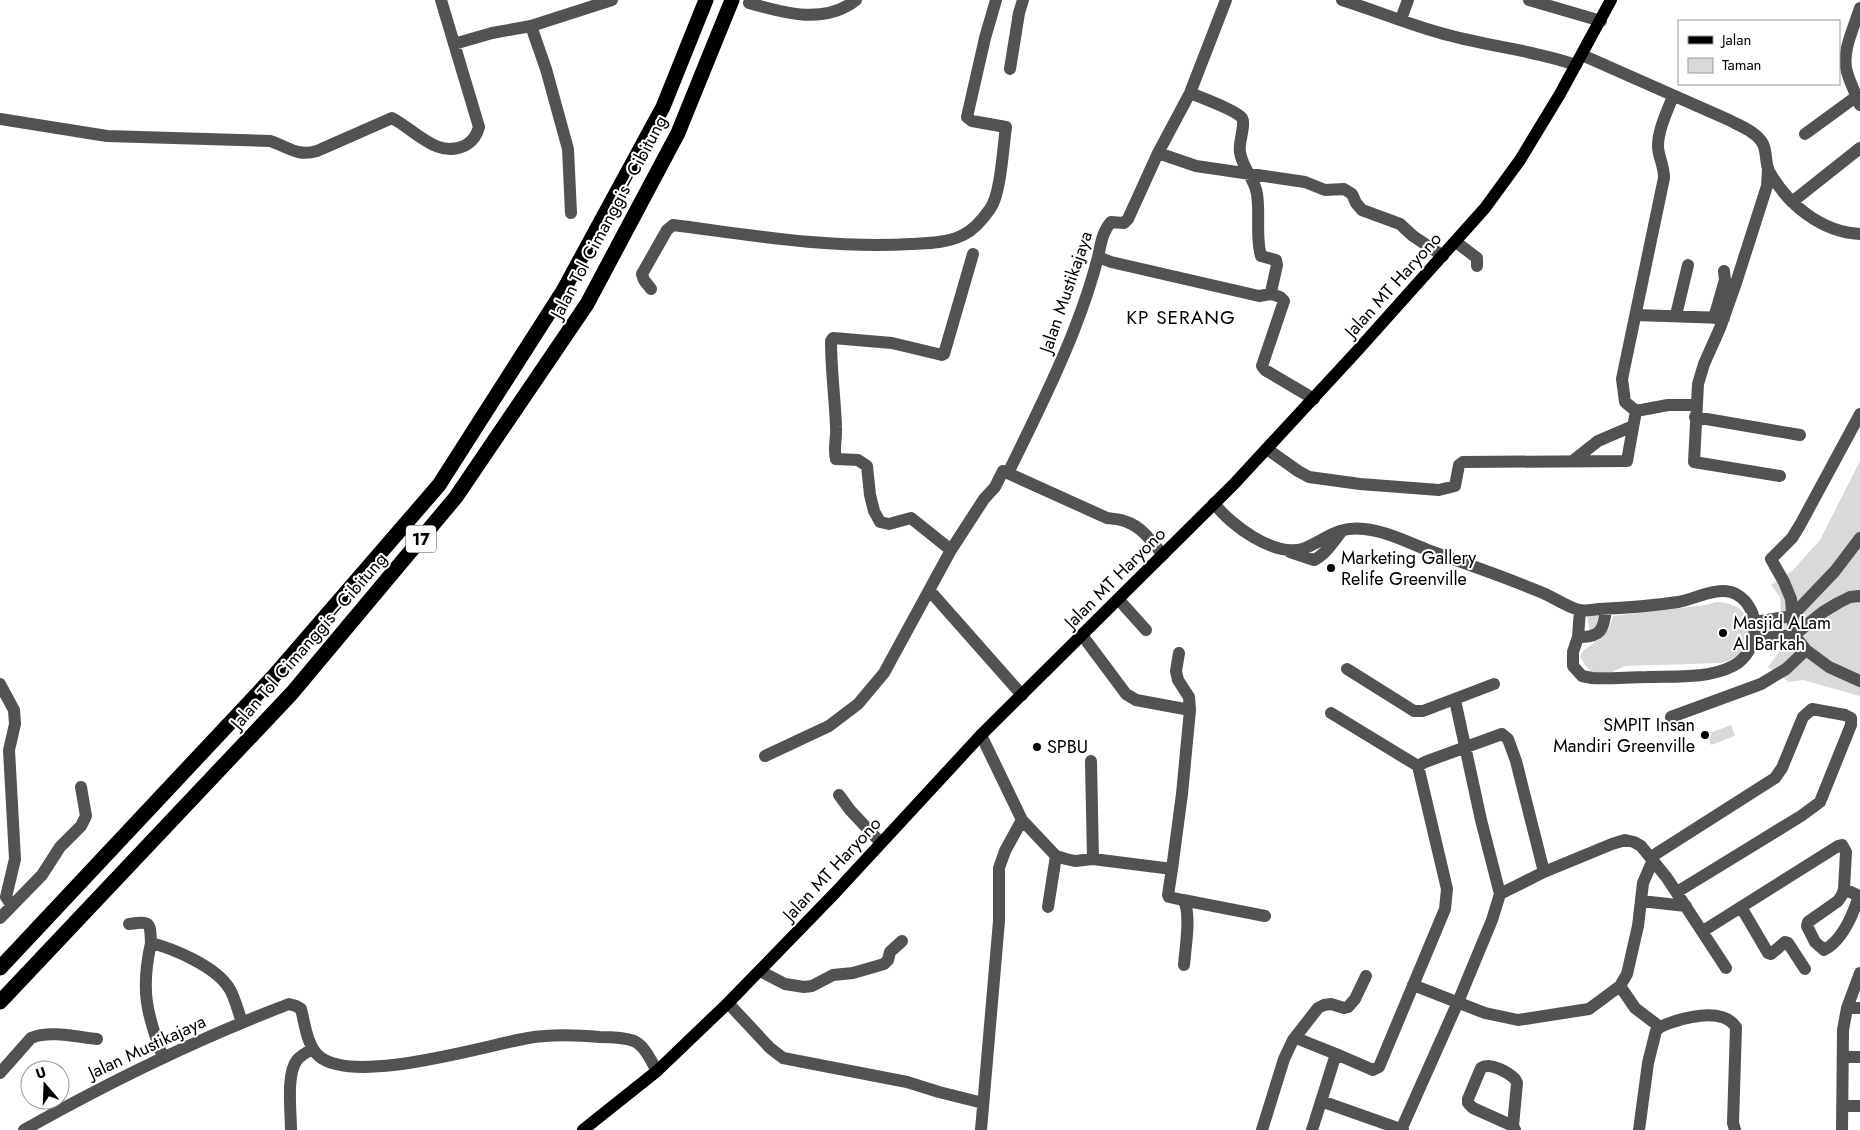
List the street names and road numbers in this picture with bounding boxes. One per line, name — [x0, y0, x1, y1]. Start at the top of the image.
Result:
street label: Jalan Tol Cimanggis–Cibitung — [543, 111, 674, 325]
street label: Jalan MT Haryono — [1337, 226, 1448, 345]
street label: Jalan Mustikajaya — [1032, 228, 1099, 358]
street label: Jalan MT Haryono — [1057, 521, 1172, 636]
road number: 17 — [406, 526, 436, 552]
street label: Jalan Tol Cimanggis–Cibitung — [223, 547, 393, 737]
street label: Jalan MT Haryono — [775, 811, 887, 928]
street label: Jalan Mustikajaya — [82, 1008, 210, 1086]

